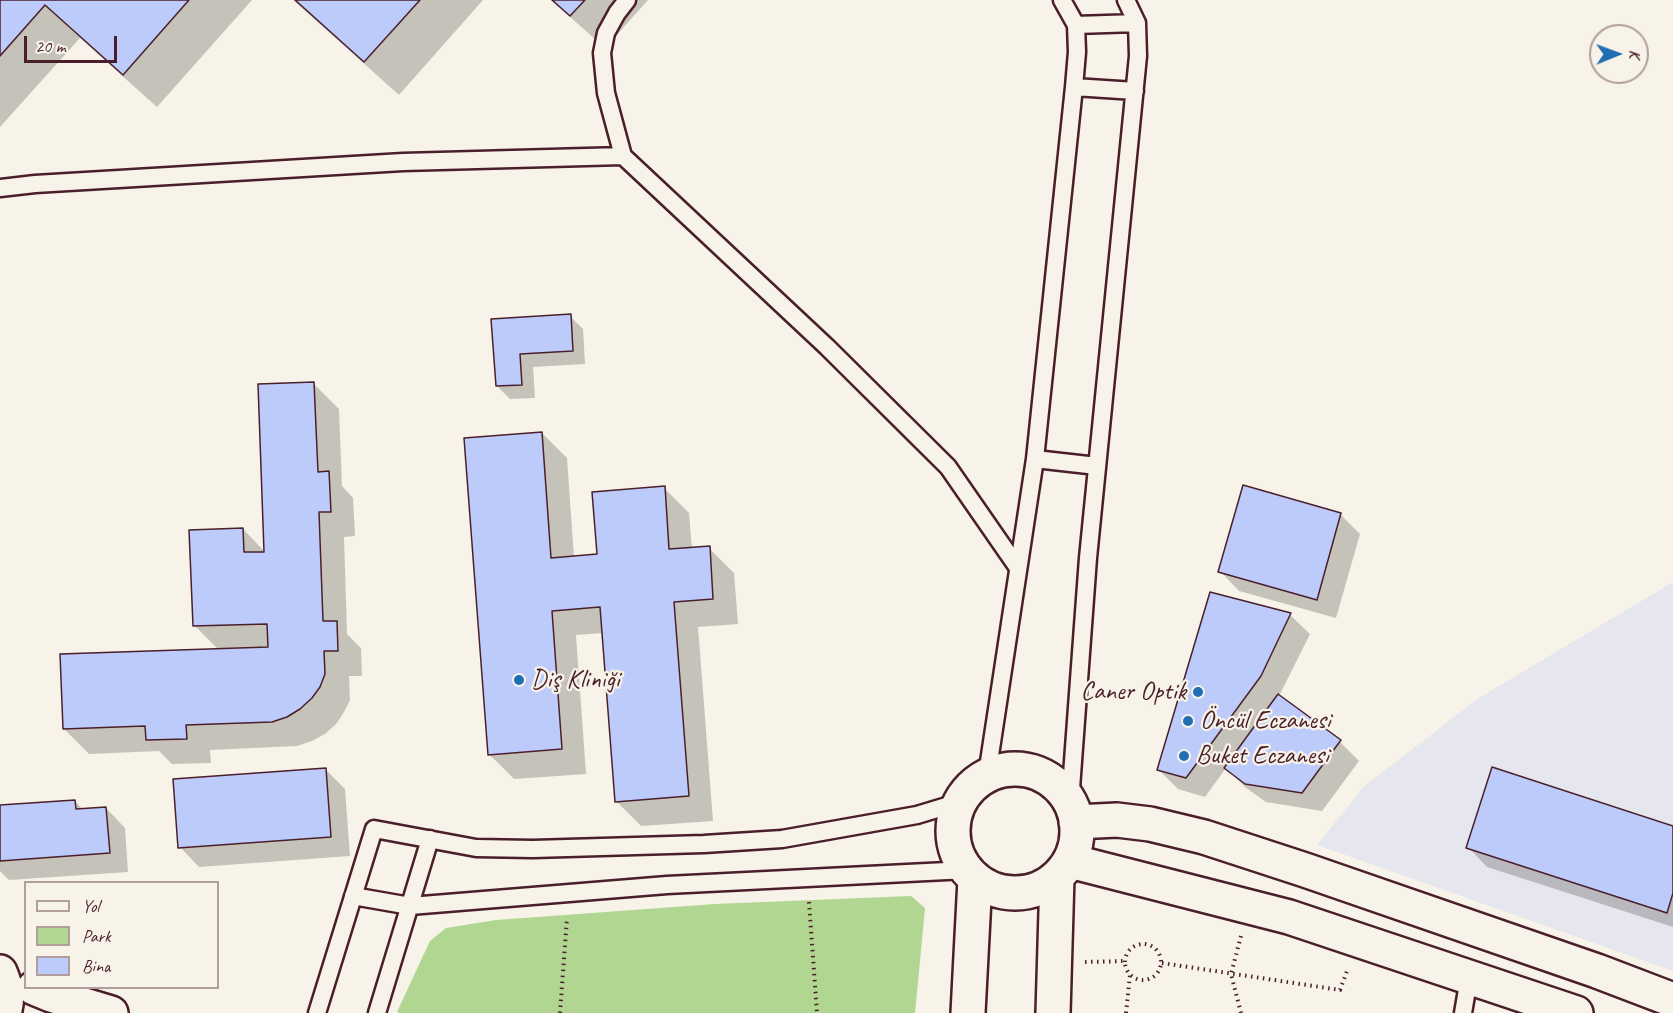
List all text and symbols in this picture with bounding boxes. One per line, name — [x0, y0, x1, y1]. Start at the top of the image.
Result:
scale bar — [27, 24, 120, 62]
north arrow — [1589, 24, 1649, 84]
text: 20 m — [35, 35, 66, 57]
text: K — [1625, 49, 1645, 58]
place label: Diş Kliniği — [531, 664, 620, 696]
marker: Diş Kliniği — [512, 673, 526, 687]
place label: Caner Optik — [1081, 676, 1186, 708]
marker: Caner Optik — [1191, 685, 1205, 699]
place label: Öncül Eczanesi — [1200, 705, 1330, 737]
marker: Öncül Eczanesi — [1181, 714, 1195, 728]
place label: Buket Eczanesi — [1196, 740, 1329, 772]
marker: Buket Eczanesi — [1177, 749, 1191, 763]
legend — [24, 881, 219, 989]
text: Yol — [82, 895, 99, 917]
text: Park — [82, 925, 111, 947]
text: Bina — [82, 955, 110, 977]

